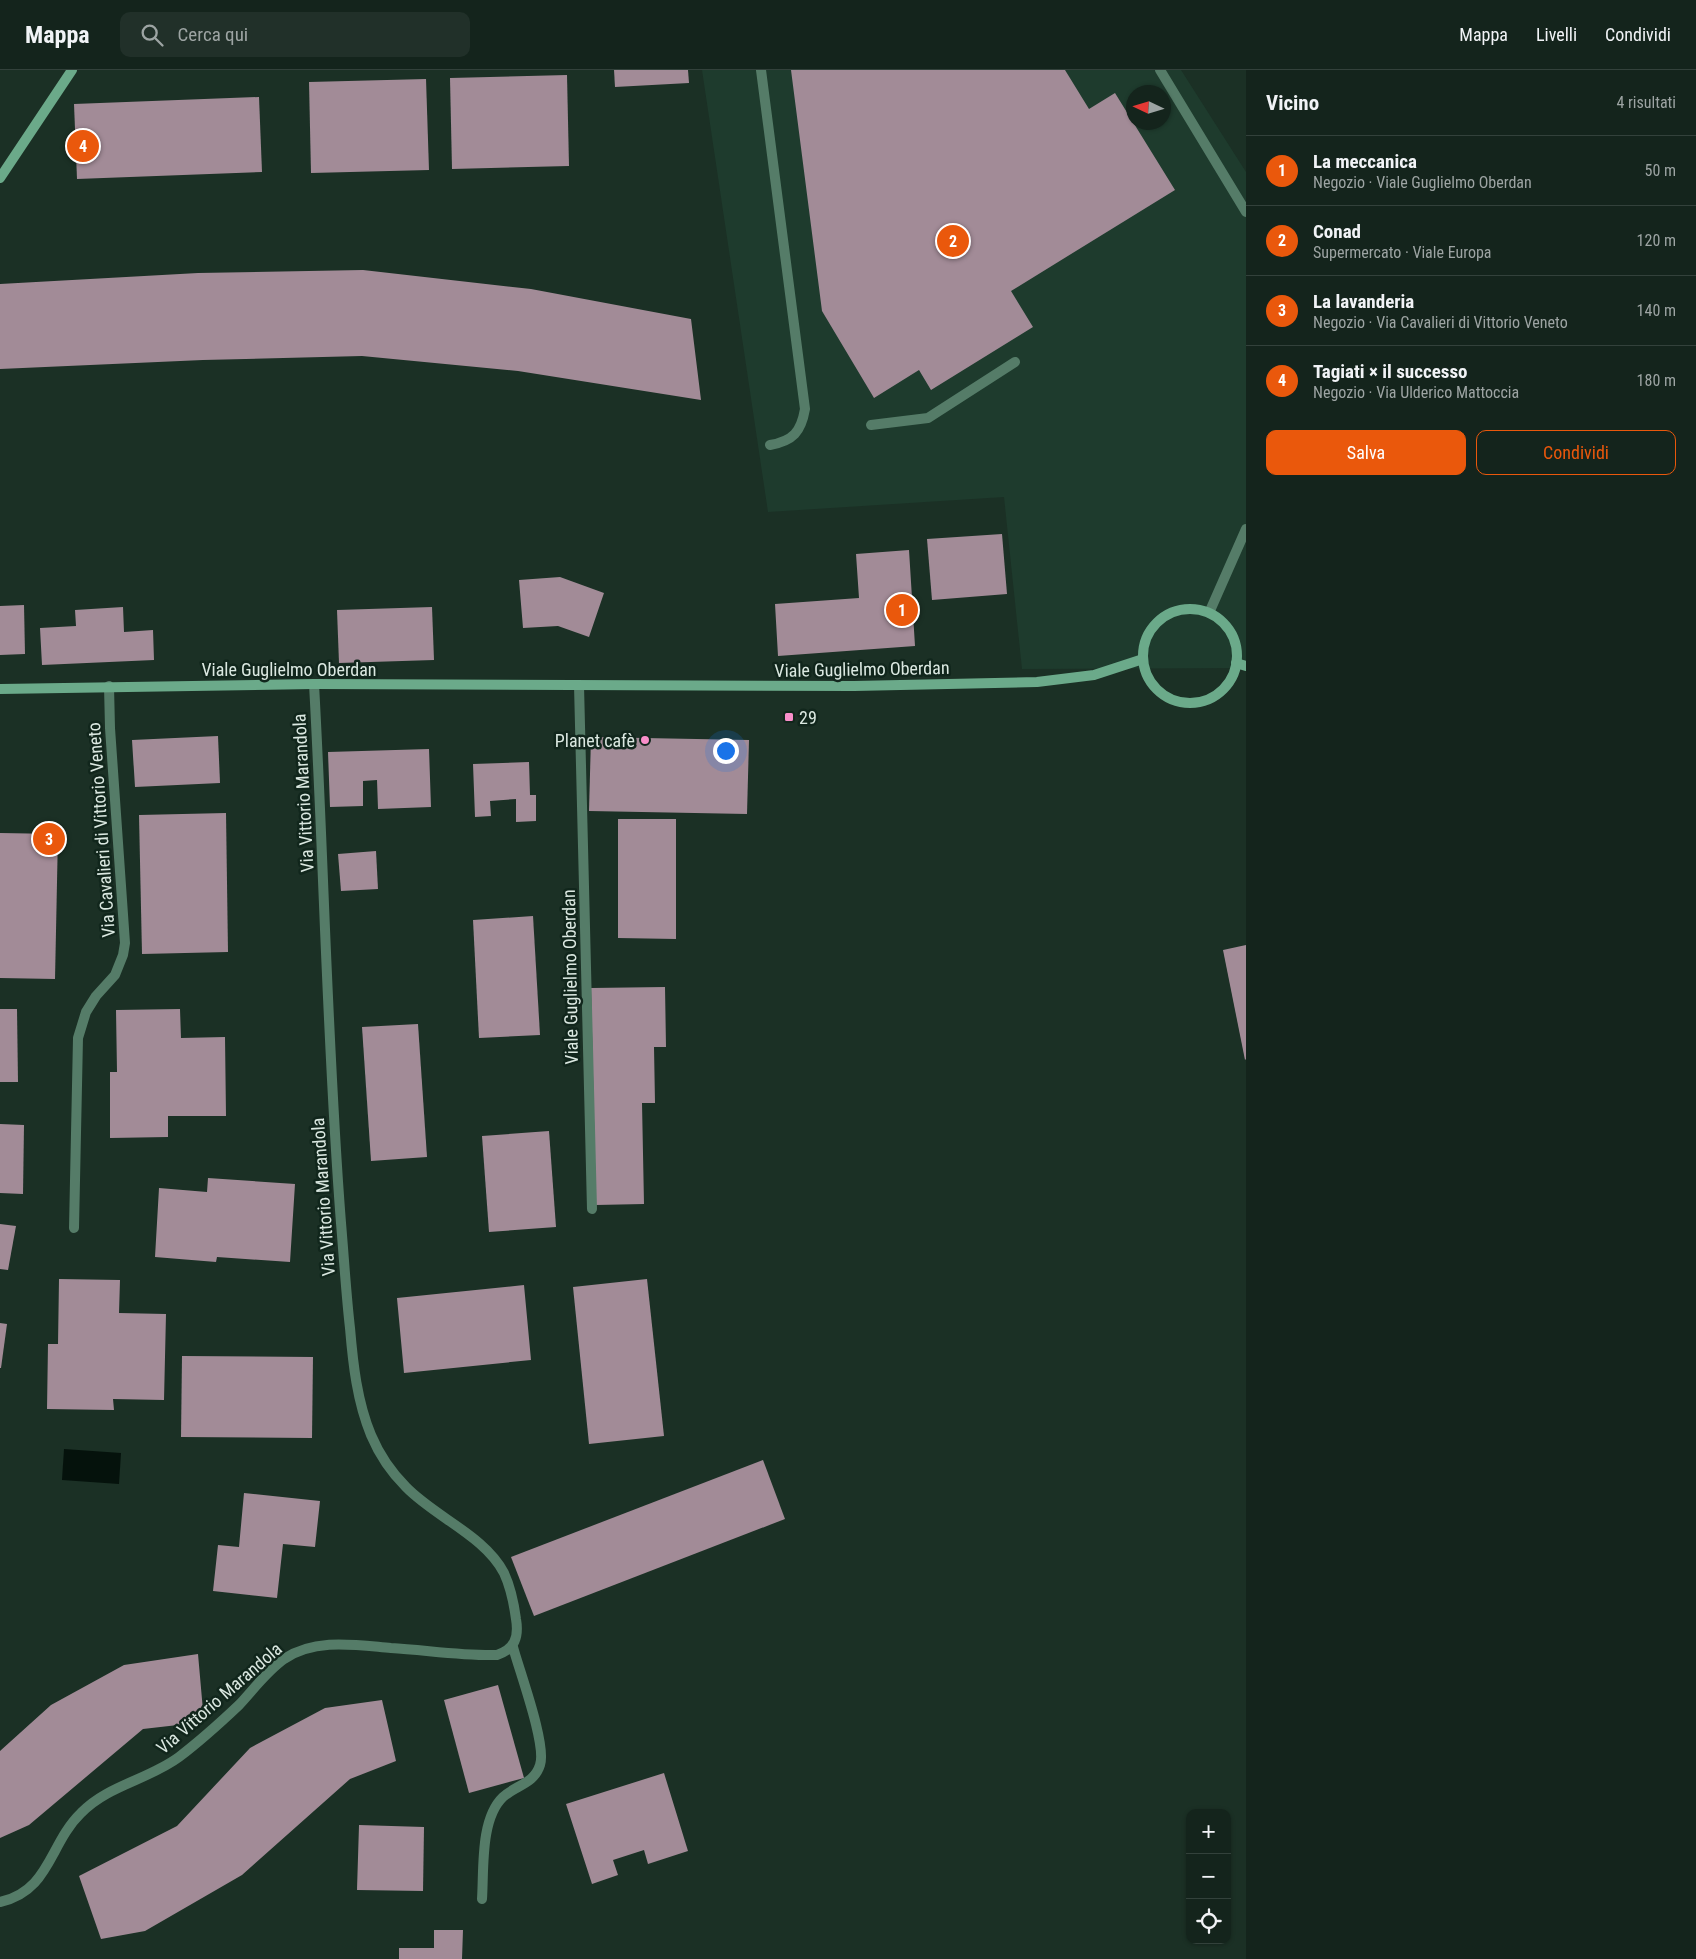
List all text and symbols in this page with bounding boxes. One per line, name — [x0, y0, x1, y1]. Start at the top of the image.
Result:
search box — [120, 12, 470, 57]
text: Mappa — [25, 21, 90, 49]
icon: search — [138, 21, 166, 49]
text: Cerca qui — [178, 23, 248, 46]
text: Mappa — [1459, 24, 1508, 45]
text: Livelli — [1536, 24, 1577, 45]
text: Condividi — [1605, 24, 1671, 45]
north arrow — [1126, 85, 1171, 130]
text: Vicino — [1266, 91, 1319, 115]
text: 4 risultati — [1616, 93, 1676, 112]
pin: 4 — [67, 127, 99, 165]
text: La meccanica — [1313, 150, 1417, 173]
text: 1 — [1278, 161, 1286, 180]
text: 50 m — [1644, 161, 1676, 180]
text: Negozio · Viale Guglielmo Oberdan — [1313, 173, 1532, 192]
text: Conad — [1313, 220, 1361, 243]
pin: 2 — [937, 222, 969, 260]
text: 2 — [1278, 231, 1286, 250]
text: 120 m — [1637, 231, 1676, 250]
text: Supermercato · Viale Europa — [1313, 243, 1491, 262]
text: La lavanderia — [1313, 290, 1414, 313]
text: 3 — [1278, 301, 1286, 320]
text: 140 m — [1637, 301, 1676, 320]
text: Negozio · Via Cavalieri di Vittorio Veneto — [1313, 313, 1568, 332]
text: Tagiati × il successo — [1313, 360, 1468, 383]
text: 4 — [1278, 371, 1286, 390]
text: 180 m — [1637, 371, 1676, 390]
text: Negozio · Via Ulderico Mattoccia — [1313, 383, 1519, 402]
button: Salva — [1266, 430, 1466, 475]
button: Condividi — [1476, 430, 1676, 475]
pin: 1 — [886, 591, 918, 629]
street label: Viale Guglielmo Oberdan — [774, 657, 950, 681]
street label: Viale Guglielmo Oberdan — [201, 659, 377, 680]
place label: 29 — [799, 707, 817, 728]
marker: 29 — [783, 711, 795, 723]
street label: Via Vittorio Marandola — [288, 713, 318, 873]
street label: Via Cavalieri di Vittorio Veneto — [83, 722, 119, 938]
place label: Planet cafè — [555, 730, 635, 751]
marker: Planet cafè — [639, 734, 651, 746]
your location — [713, 738, 739, 764]
pin: 3 — [33, 820, 65, 858]
street label: Viale Guglielmo Oberdan — [558, 889, 582, 1065]
street label: Via Vittorio Marandola — [307, 1117, 339, 1277]
street label: Via Vittorio Marandola — [152, 1638, 286, 1758]
map controls — [1186, 1809, 1231, 1944]
button: + — [1186, 1809, 1231, 1854]
button: − — [1186, 1854, 1231, 1899]
button: locate — [1186, 1899, 1231, 1944]

